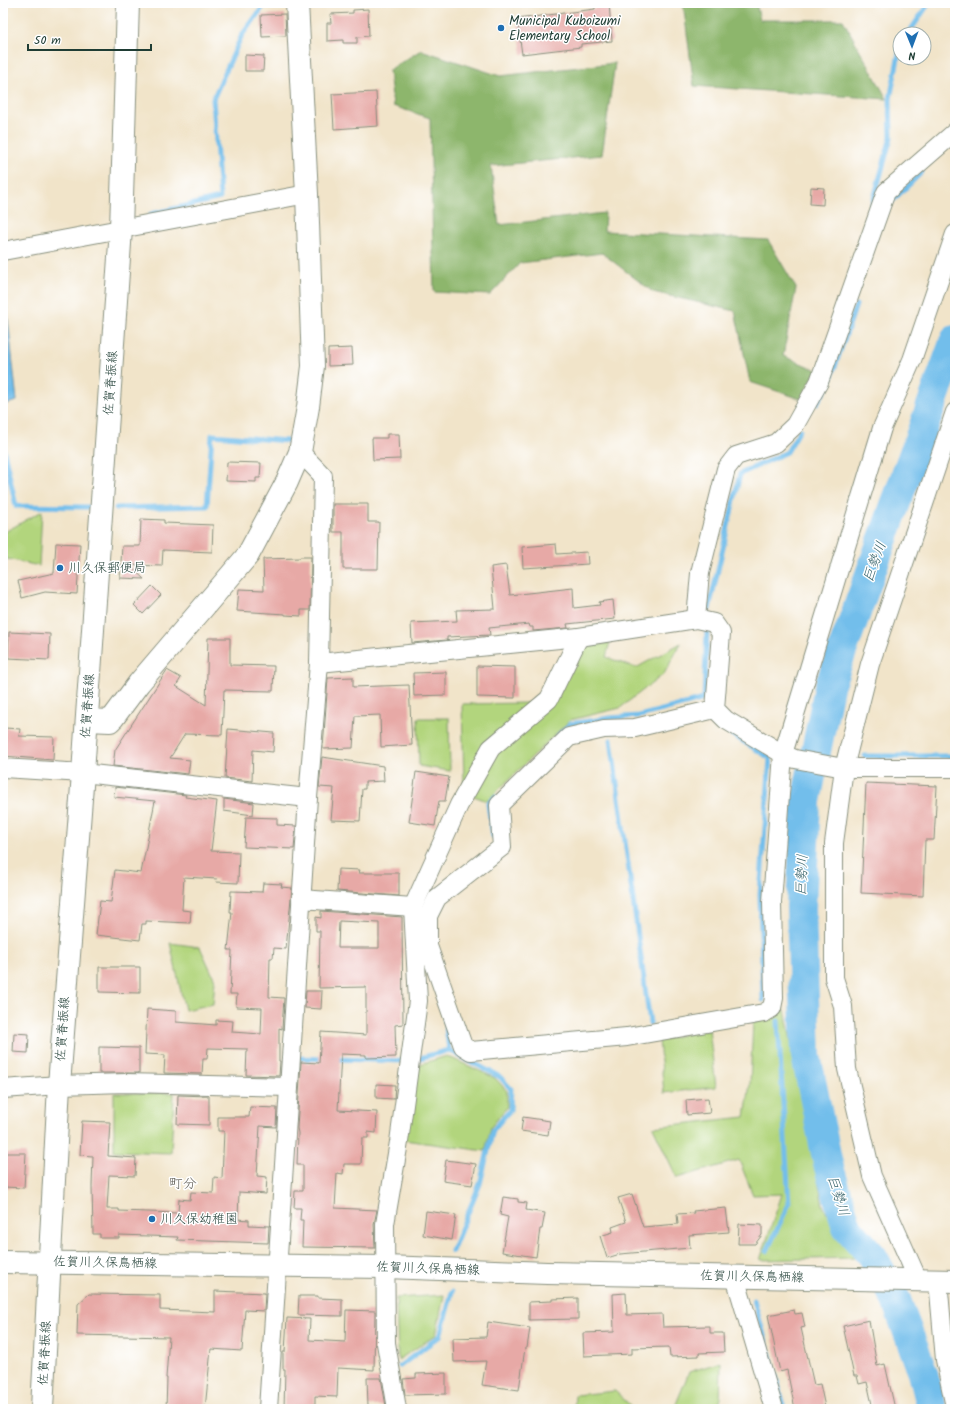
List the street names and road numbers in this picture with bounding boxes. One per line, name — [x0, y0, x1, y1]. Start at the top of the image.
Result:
street label: 佐賀脊振線 — [98, 349, 124, 416]
street label: 佐賀脊振線 — [75, 672, 101, 739]
street label: 佐賀脊振線 — [50, 995, 76, 1062]
street label: 佐賀川久保鳥栖線 — [53, 1252, 158, 1274]
street label: 佐賀川久保鳥栖線 — [376, 1257, 481, 1281]
street label: 佐賀川久保鳥栖線 — [700, 1266, 805, 1288]
street label: 佐賀脊振線 — [33, 1319, 57, 1386]

